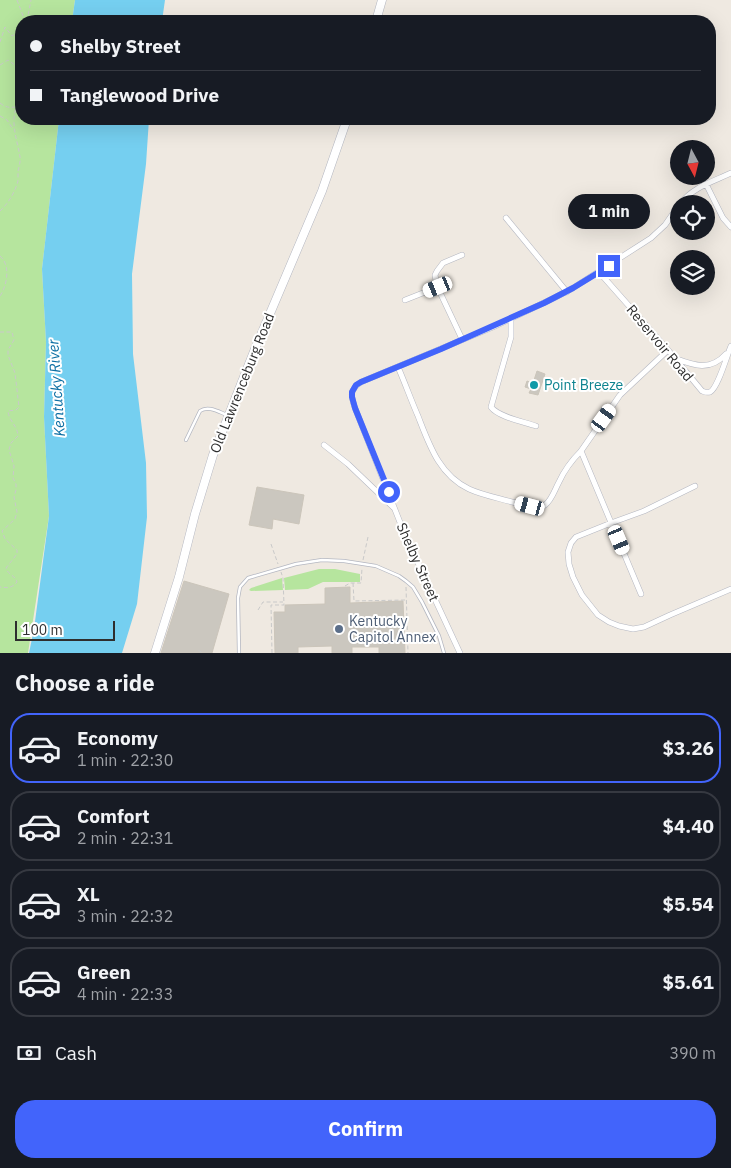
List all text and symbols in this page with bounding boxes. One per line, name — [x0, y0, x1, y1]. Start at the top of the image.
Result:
text: Shelby Street — [60, 34, 181, 58]
text: Tanglewood Drive — [60, 83, 219, 107]
north arrow — [670, 140, 715, 185]
map controls — [670, 140, 715, 295]
callout: 1 min — [568, 194, 650, 228]
button: locate — [670, 195, 715, 240]
text: 1 min — [588, 201, 630, 221]
button: layers — [670, 250, 715, 295]
route end — [598, 255, 620, 277]
car — [421, 274, 454, 300]
street label: Reservoir Road — [623, 301, 697, 385]
street label: Old Lawrenceburg Road — [206, 310, 278, 456]
water label: Kentucky River — [43, 338, 69, 437]
place label: Point Breeze — [544, 376, 624, 394]
marker: Point Breeze — [528, 379, 540, 391]
car — [589, 401, 618, 435]
route start — [378, 481, 400, 503]
car — [513, 495, 546, 517]
street label: Shelby Street — [393, 520, 443, 604]
car — [606, 523, 631, 557]
place label: Kentucky Capitol Annex — [349, 612, 436, 646]
scale bar — [15, 618, 115, 641]
text: 100 m — [22, 621, 63, 639]
marker: Kentucky Capitol Annex — [333, 623, 345, 635]
text: Choose a ride — [15, 668, 155, 697]
icon: car — [17, 726, 62, 771]
text: Economy — [77, 726, 158, 750]
text: $3.26 — [662, 736, 714, 760]
text: 1 min · 22:30 — [77, 750, 173, 770]
icon: car — [17, 804, 62, 849]
text: Comfort — [77, 804, 150, 828]
text: $4.40 — [662, 814, 714, 838]
text: 2 min · 22:31 — [77, 828, 173, 848]
icon: car — [17, 882, 62, 927]
text: XL — [77, 882, 100, 906]
text: $5.54 — [662, 892, 714, 916]
text: 3 min · 22:32 — [77, 906, 173, 926]
icon: car — [17, 960, 62, 1005]
text: Green — [77, 960, 131, 984]
text: $5.61 — [662, 970, 714, 994]
text: 4 min · 22:33 — [77, 984, 173, 1004]
icon: cash — [15, 1039, 43, 1067]
text: Cash — [55, 1041, 97, 1065]
text: 390 m — [669, 1043, 716, 1063]
button: Confirm — [15, 1100, 716, 1158]

